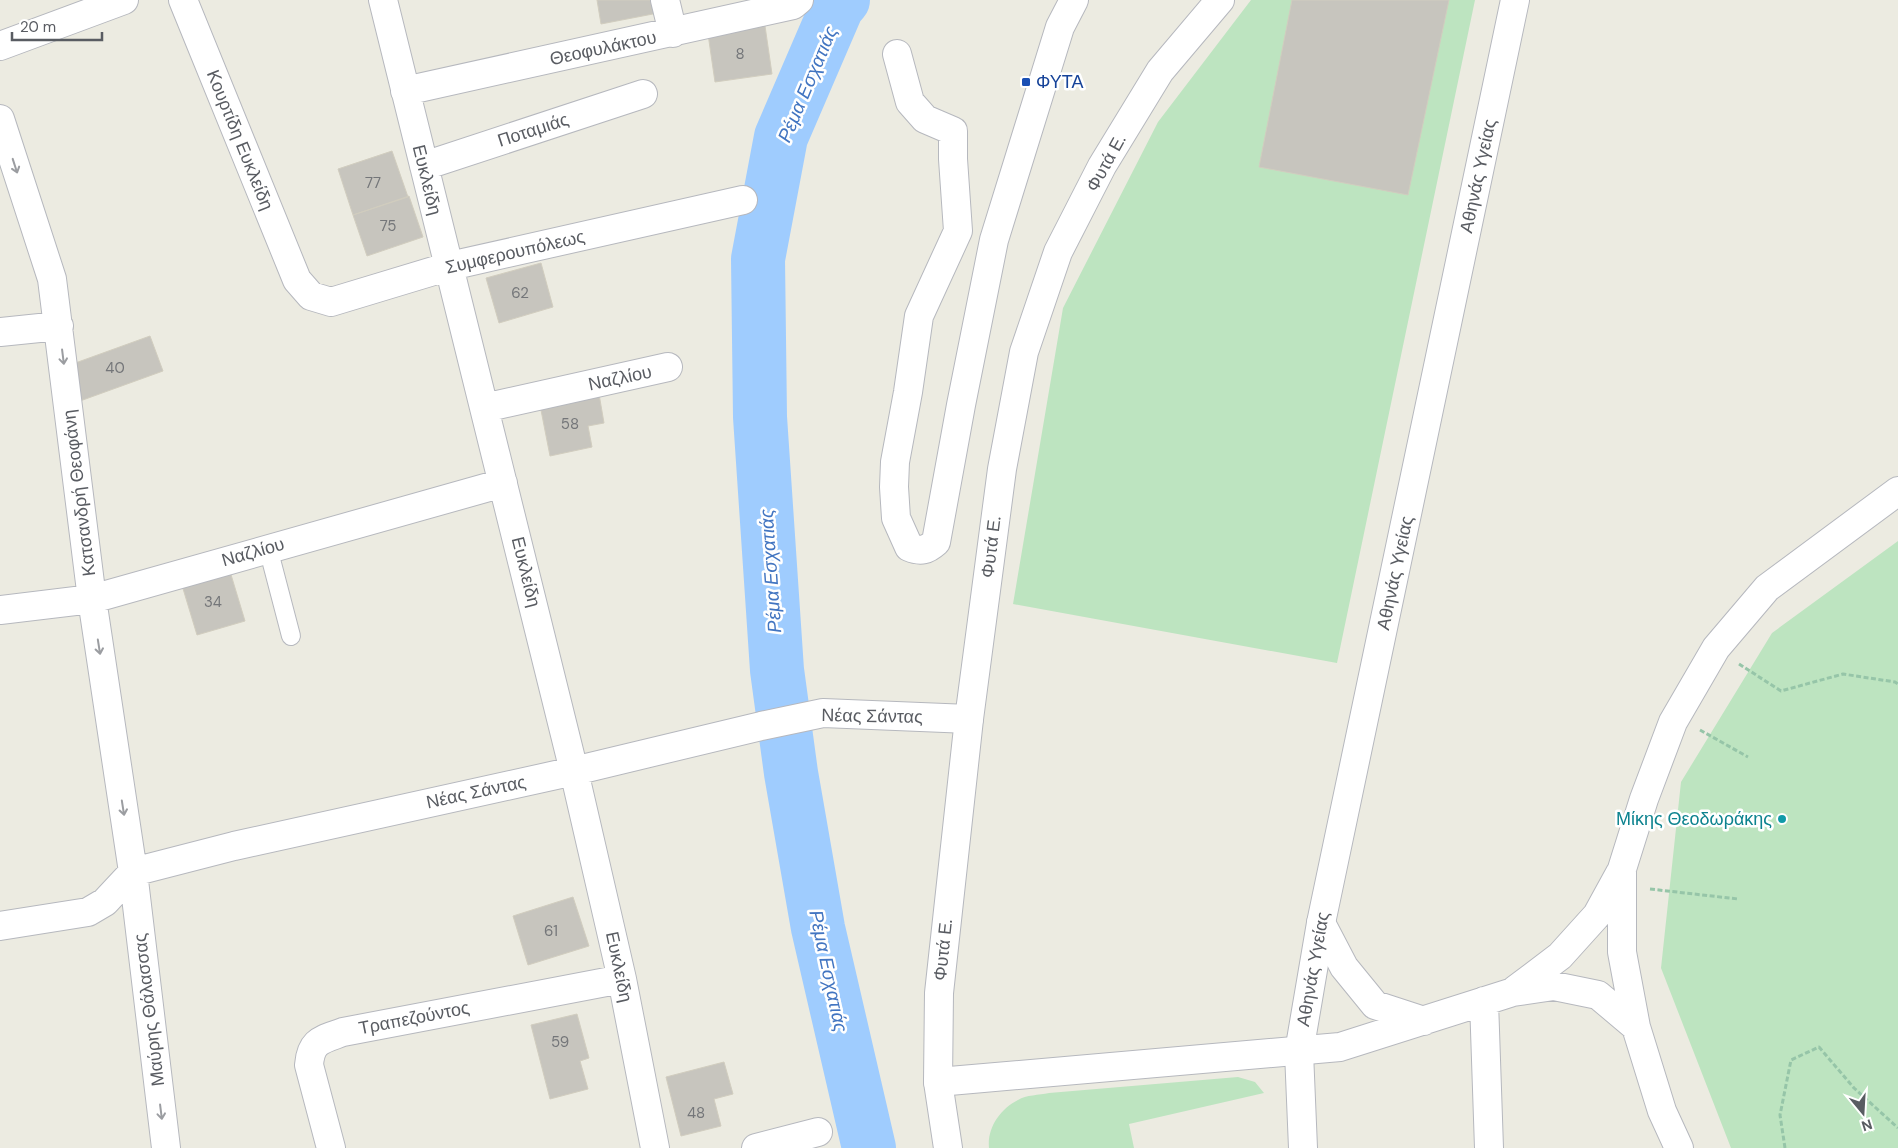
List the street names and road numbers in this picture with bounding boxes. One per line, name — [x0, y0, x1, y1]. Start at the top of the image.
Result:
street label: Θεοφυλάκτου — [547, 25, 659, 71]
street label: Κουρτίδη Ευκλείδη — [201, 66, 279, 214]
street label: Ποταμιάς — [494, 107, 572, 153]
street label: Αθηνάς Υγείας — [1454, 116, 1502, 235]
street label: Φυτά Ε. — [1081, 130, 1131, 196]
street label: Ευκλείδη — [407, 142, 447, 218]
street label: Συμφερουπόλεως — [443, 224, 587, 280]
street label: Ναζλίου — [586, 360, 654, 396]
street label: Κατσανδρή Θεοφάνη — [57, 408, 101, 578]
street label: Αθηνάς Υγείας — [1371, 513, 1419, 632]
street label: Φυτά Ε. — [975, 515, 1007, 579]
street label: Ναζλίου — [219, 532, 287, 572]
street label: Ευκλείδη — [506, 534, 546, 610]
street label: Νέας Σάντας — [821, 703, 923, 729]
street label: Νέας Σάντας — [424, 770, 528, 814]
street label: Αθηνάς Υγείας — [1291, 909, 1335, 1028]
street label: Φυτά Ε. — [928, 918, 958, 982]
street label: Ευκλείδη — [600, 929, 638, 1005]
street label: Μαύρης Θάλασσας — [128, 932, 170, 1088]
street label: Τραπεζούντος — [357, 995, 472, 1041]

